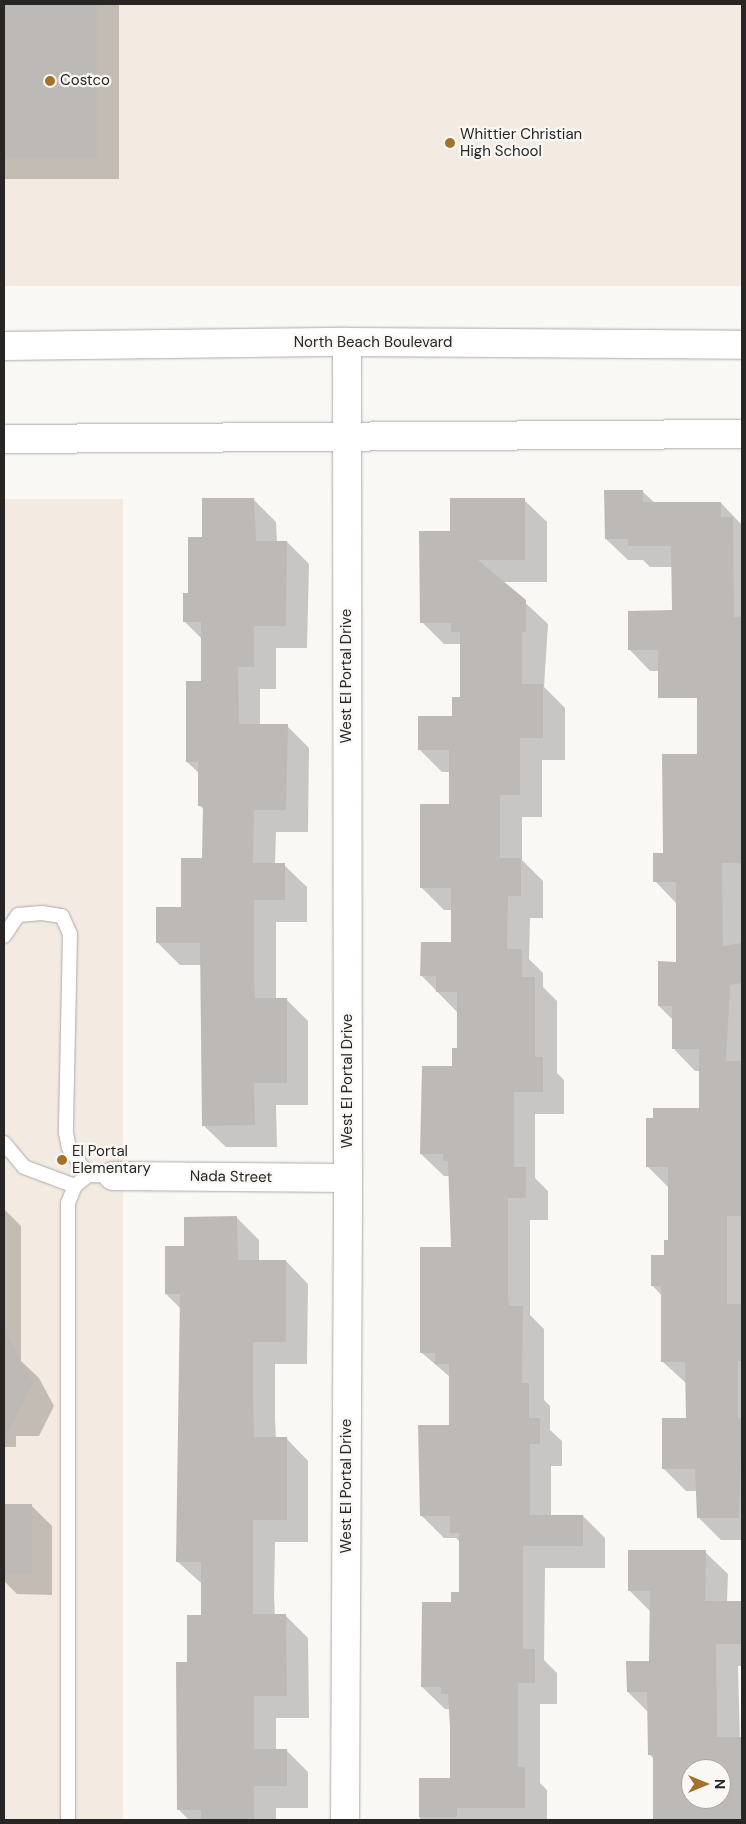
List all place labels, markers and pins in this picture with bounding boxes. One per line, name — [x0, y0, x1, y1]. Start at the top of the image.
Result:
place label: Costco — [60, 72, 110, 90]
marker: Costco — [44, 75, 56, 87]
place label: Whittier Christian High School — [460, 125, 582, 160]
marker: Whittier Christian High School — [444, 137, 456, 149]
place label: El Portal Elementary — [72, 1142, 151, 1177]
marker: El Portal Elementary — [56, 1154, 68, 1166]

